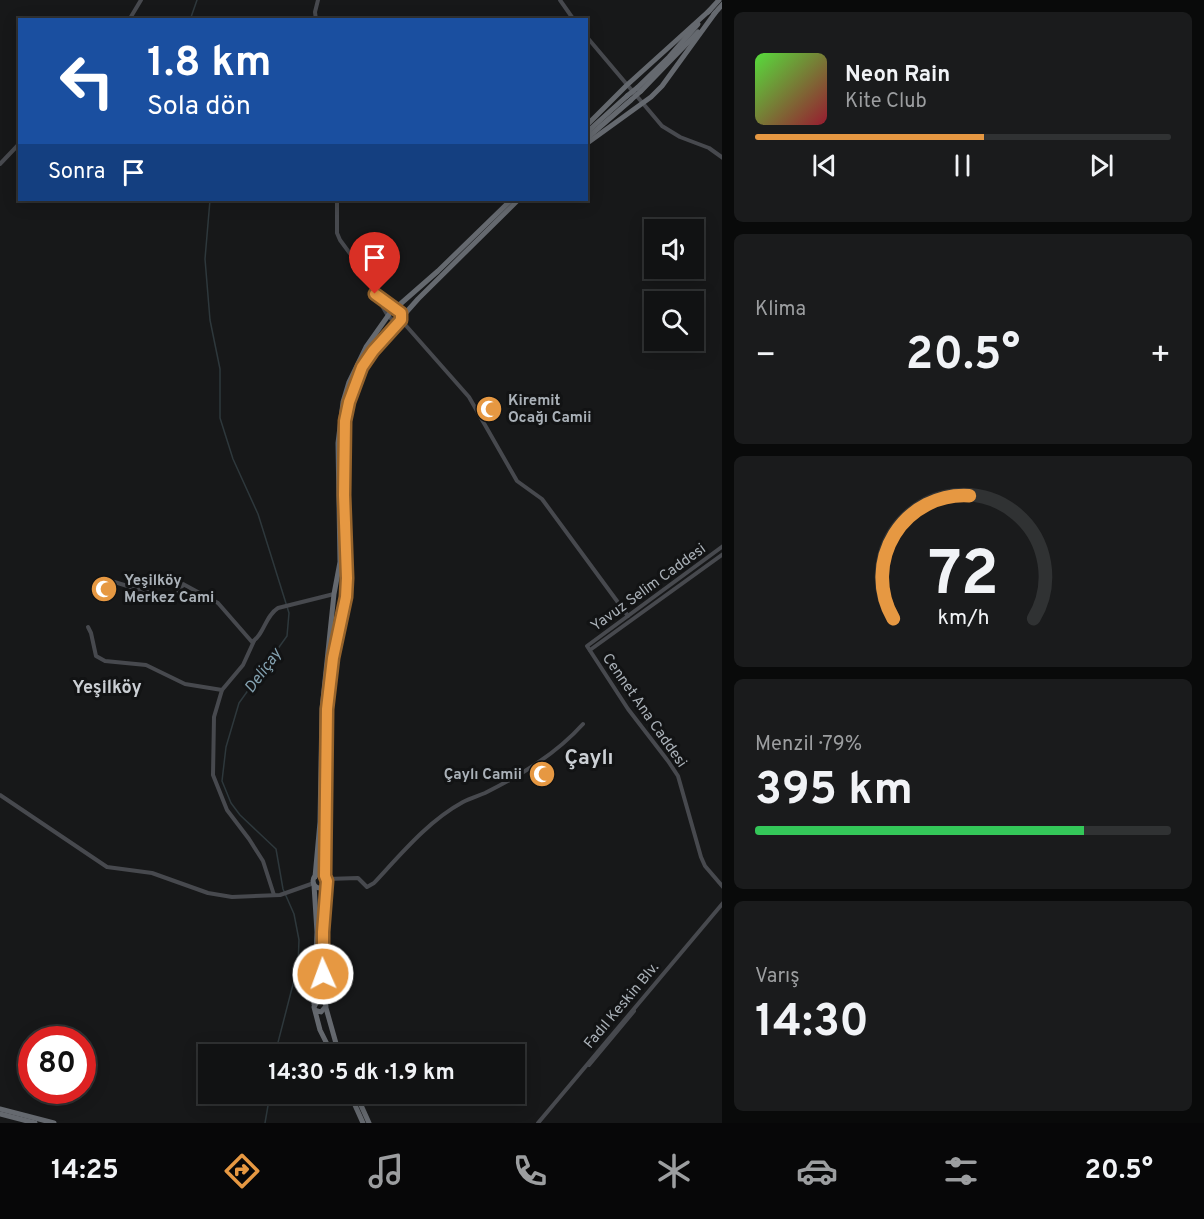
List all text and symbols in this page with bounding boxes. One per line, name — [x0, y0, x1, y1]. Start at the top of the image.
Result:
text: 1.8 km — [147, 38, 271, 91]
icon: left — [48, 42, 126, 120]
text: Neon Rain — [845, 62, 950, 89]
text: Kite Club — [845, 89, 927, 115]
text: Sola dön — [147, 90, 251, 124]
icon: previous — [808, 149, 841, 182]
icon: pause — [946, 149, 979, 182]
icon: next — [1085, 149, 1118, 182]
icon: arrive — [117, 156, 150, 189]
text: Sonra — [48, 159, 105, 186]
map controls — [644, 219, 704, 351]
button: sound — [644, 219, 704, 279]
pin — [349, 232, 400, 294]
icon: arrive — [358, 241, 391, 274]
button: search — [644, 291, 704, 351]
text: Klima — [755, 297, 806, 323]
text: 20.5° — [906, 328, 1020, 385]
text: − — [755, 336, 776, 378]
text: + — [1150, 336, 1171, 378]
place label: Kiremit Ocağı Camii — [508, 392, 592, 428]
mosque icon: Kiremit Ocağı Camii — [474, 394, 504, 424]
text: 72 — [928, 538, 998, 617]
street label: Yavuz Selim Caddesi — [588, 540, 710, 636]
place label: Yeşilköy Merkez Cami — [124, 572, 214, 608]
mosque icon: Yeşilköy Merkez Cami — [89, 574, 119, 604]
text: km/h — [937, 605, 989, 632]
water label: Deliçay — [241, 643, 288, 697]
street label: Cennet Ana Caddesi — [597, 650, 690, 772]
district label: Yeşilköy — [72, 677, 142, 700]
text: Menzil · 79% — [755, 732, 862, 758]
district label: Çaylı — [565, 745, 613, 772]
mosque icon: Çaylı Camii — [527, 759, 557, 789]
text: 395 km — [755, 763, 913, 820]
place label: Çaylı Camii — [444, 766, 522, 785]
position arrow — [291, 942, 355, 1006]
street label: Fadıl Keskin Blv. — [580, 959, 664, 1053]
text: Varış — [755, 964, 800, 990]
text: 14:30 — [755, 995, 869, 1052]
speed limit sign: 80 — [18, 1026, 96, 1104]
text: 14:30 · 5 dk · 1.9 km — [268, 1060, 455, 1087]
icon: directions — [221, 1150, 263, 1192]
icon: music — [365, 1150, 407, 1192]
icon: phone — [509, 1150, 551, 1192]
icon: climate — [653, 1150, 695, 1192]
icon: car — [796, 1150, 838, 1192]
icon: filters — [940, 1150, 982, 1192]
text: 14:25 — [51, 1154, 119, 1188]
text: 20.5° — [1084, 1154, 1153, 1188]

